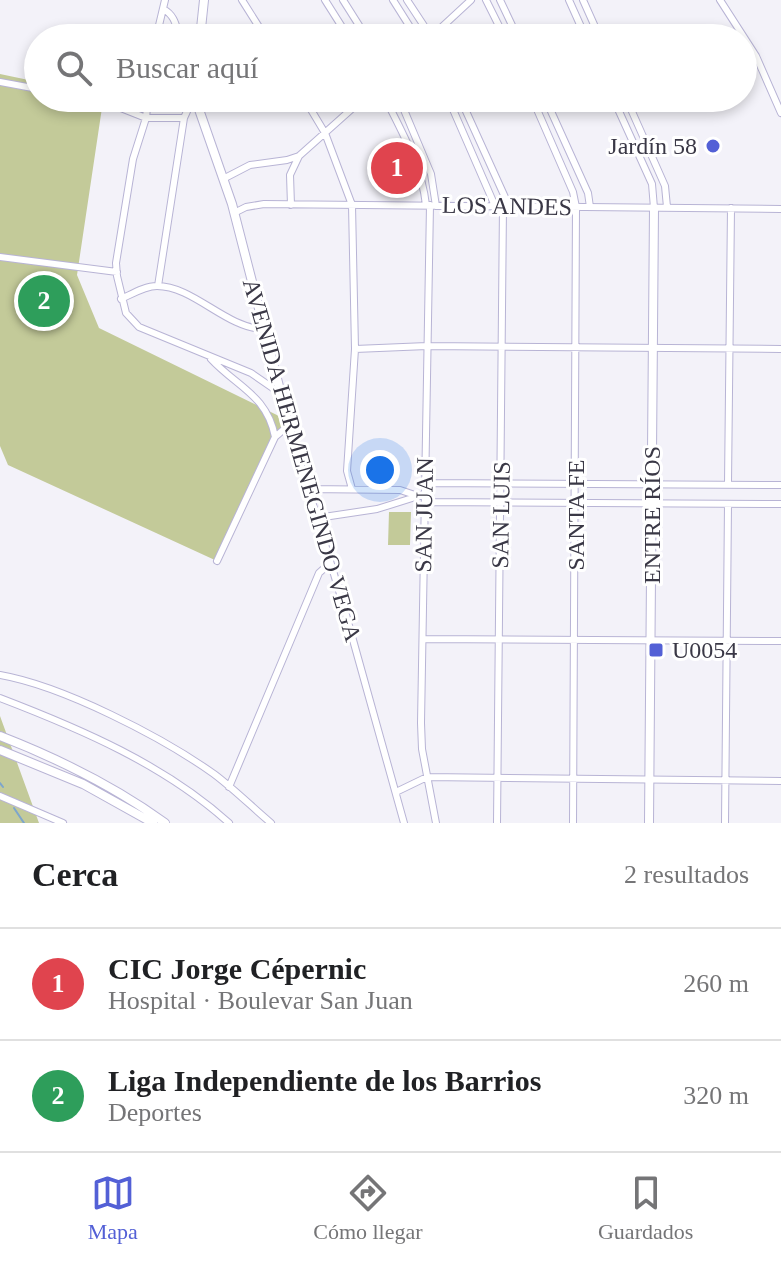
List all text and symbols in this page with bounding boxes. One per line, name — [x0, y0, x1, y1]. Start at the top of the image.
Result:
search box — [24, 24, 757, 112]
icon: search — [52, 46, 96, 90]
text: Buscar aquí — [116, 51, 258, 84]
place label: Jardín 58 — [608, 133, 697, 159]
marker: Jardín 58 — [704, 137, 722, 155]
pin: 1 — [371, 138, 423, 198]
street label: LOS ANDES — [442, 192, 572, 220]
pin: 2 — [18, 271, 70, 331]
street label: AVENIDA HERMENEGINDO VEGA — [238, 275, 367, 645]
street label: ENTRE RÍOS — [639, 446, 665, 584]
your location — [360, 450, 400, 490]
street label: SAN JUAN — [410, 457, 438, 573]
street label: SANTA FE — [563, 460, 589, 570]
street label: SAN LUIS — [487, 461, 515, 569]
place label: U0054 — [672, 637, 737, 663]
marker: U0054 — [647, 641, 665, 659]
text: Cerca — [32, 856, 118, 893]
text: 2 resultados — [624, 860, 749, 889]
text: CIC Jorge Cépernic — [108, 952, 366, 985]
text: 1 — [52, 969, 65, 998]
text: 260 m — [683, 969, 749, 998]
text: Hospital · Boulevar San Juan — [108, 986, 413, 1015]
text: Liga Independiente de los Barrios — [108, 1064, 541, 1097]
text: 2 — [52, 1081, 65, 1110]
text: 320 m — [683, 1081, 749, 1110]
text: Deportes — [108, 1098, 202, 1127]
tab: Mapa — [88, 1171, 138, 1245]
tab: Cómo llegar — [313, 1171, 423, 1245]
tab: Guardados — [598, 1171, 693, 1245]

